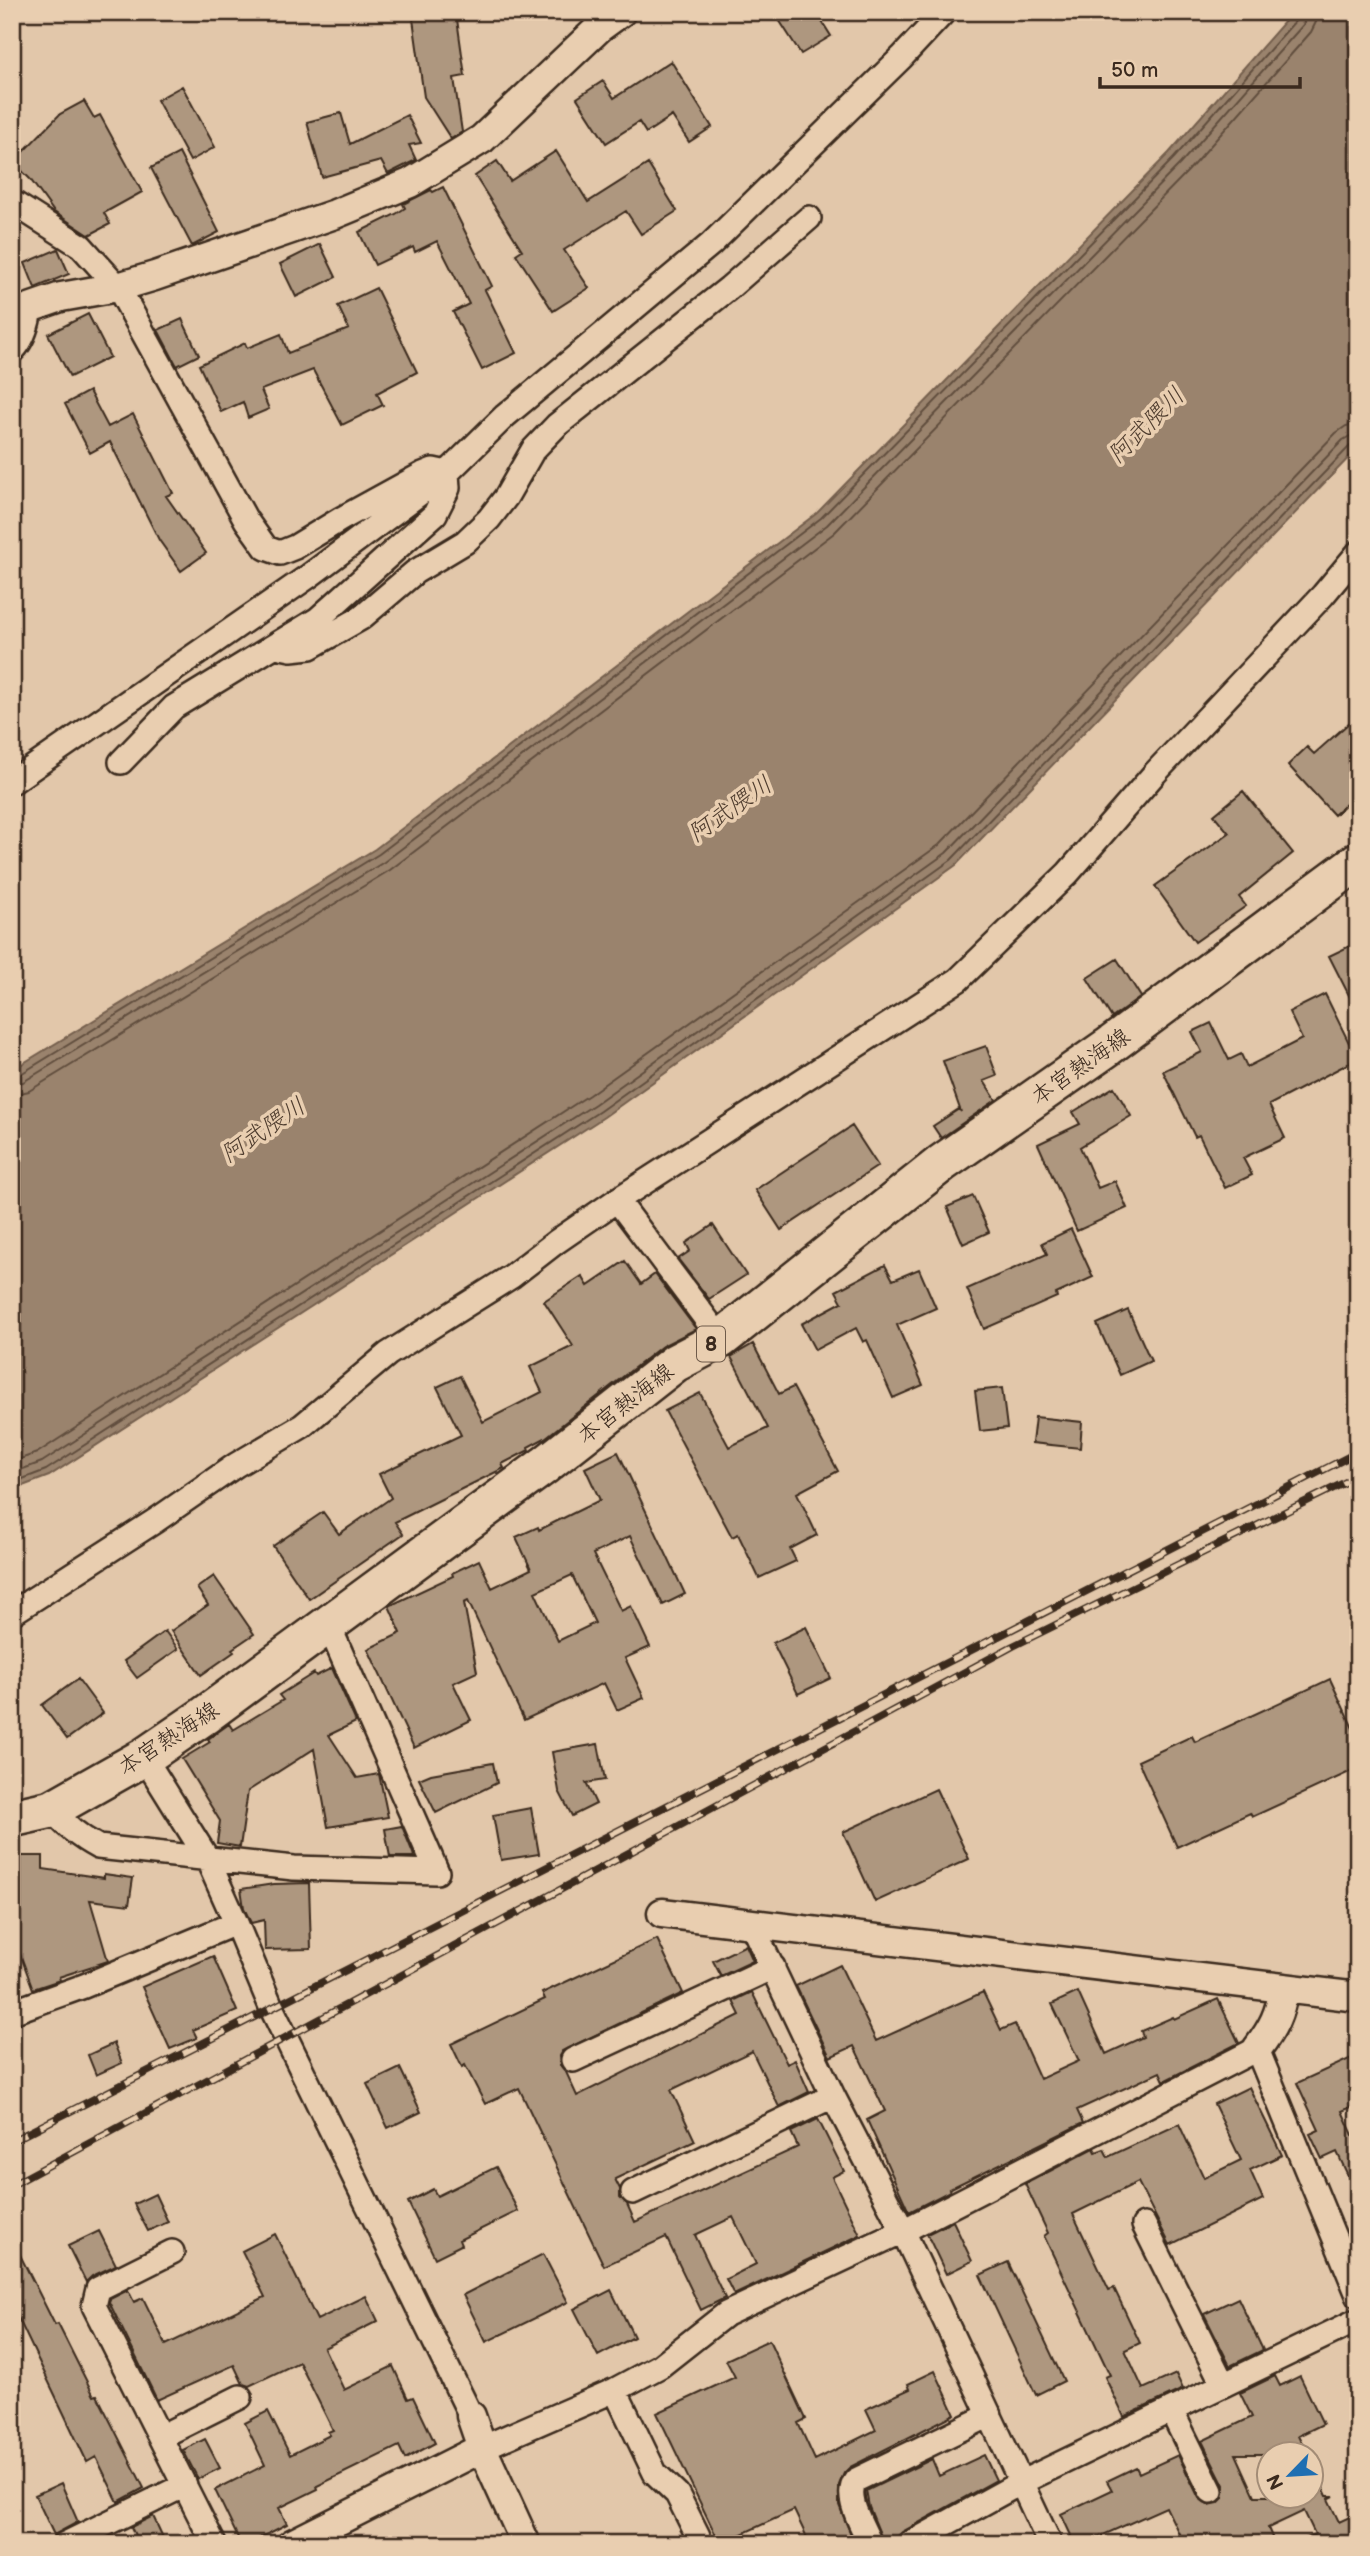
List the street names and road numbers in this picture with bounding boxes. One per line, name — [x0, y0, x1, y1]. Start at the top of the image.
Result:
street label: 本宮熱海線 — [1025, 1022, 1136, 1111]
road number: 8 — [697, 1326, 725, 1362]
street label: 本宮熱海線 — [572, 1357, 680, 1450]
street label: 本宮熱海線 — [113, 1696, 224, 1782]

